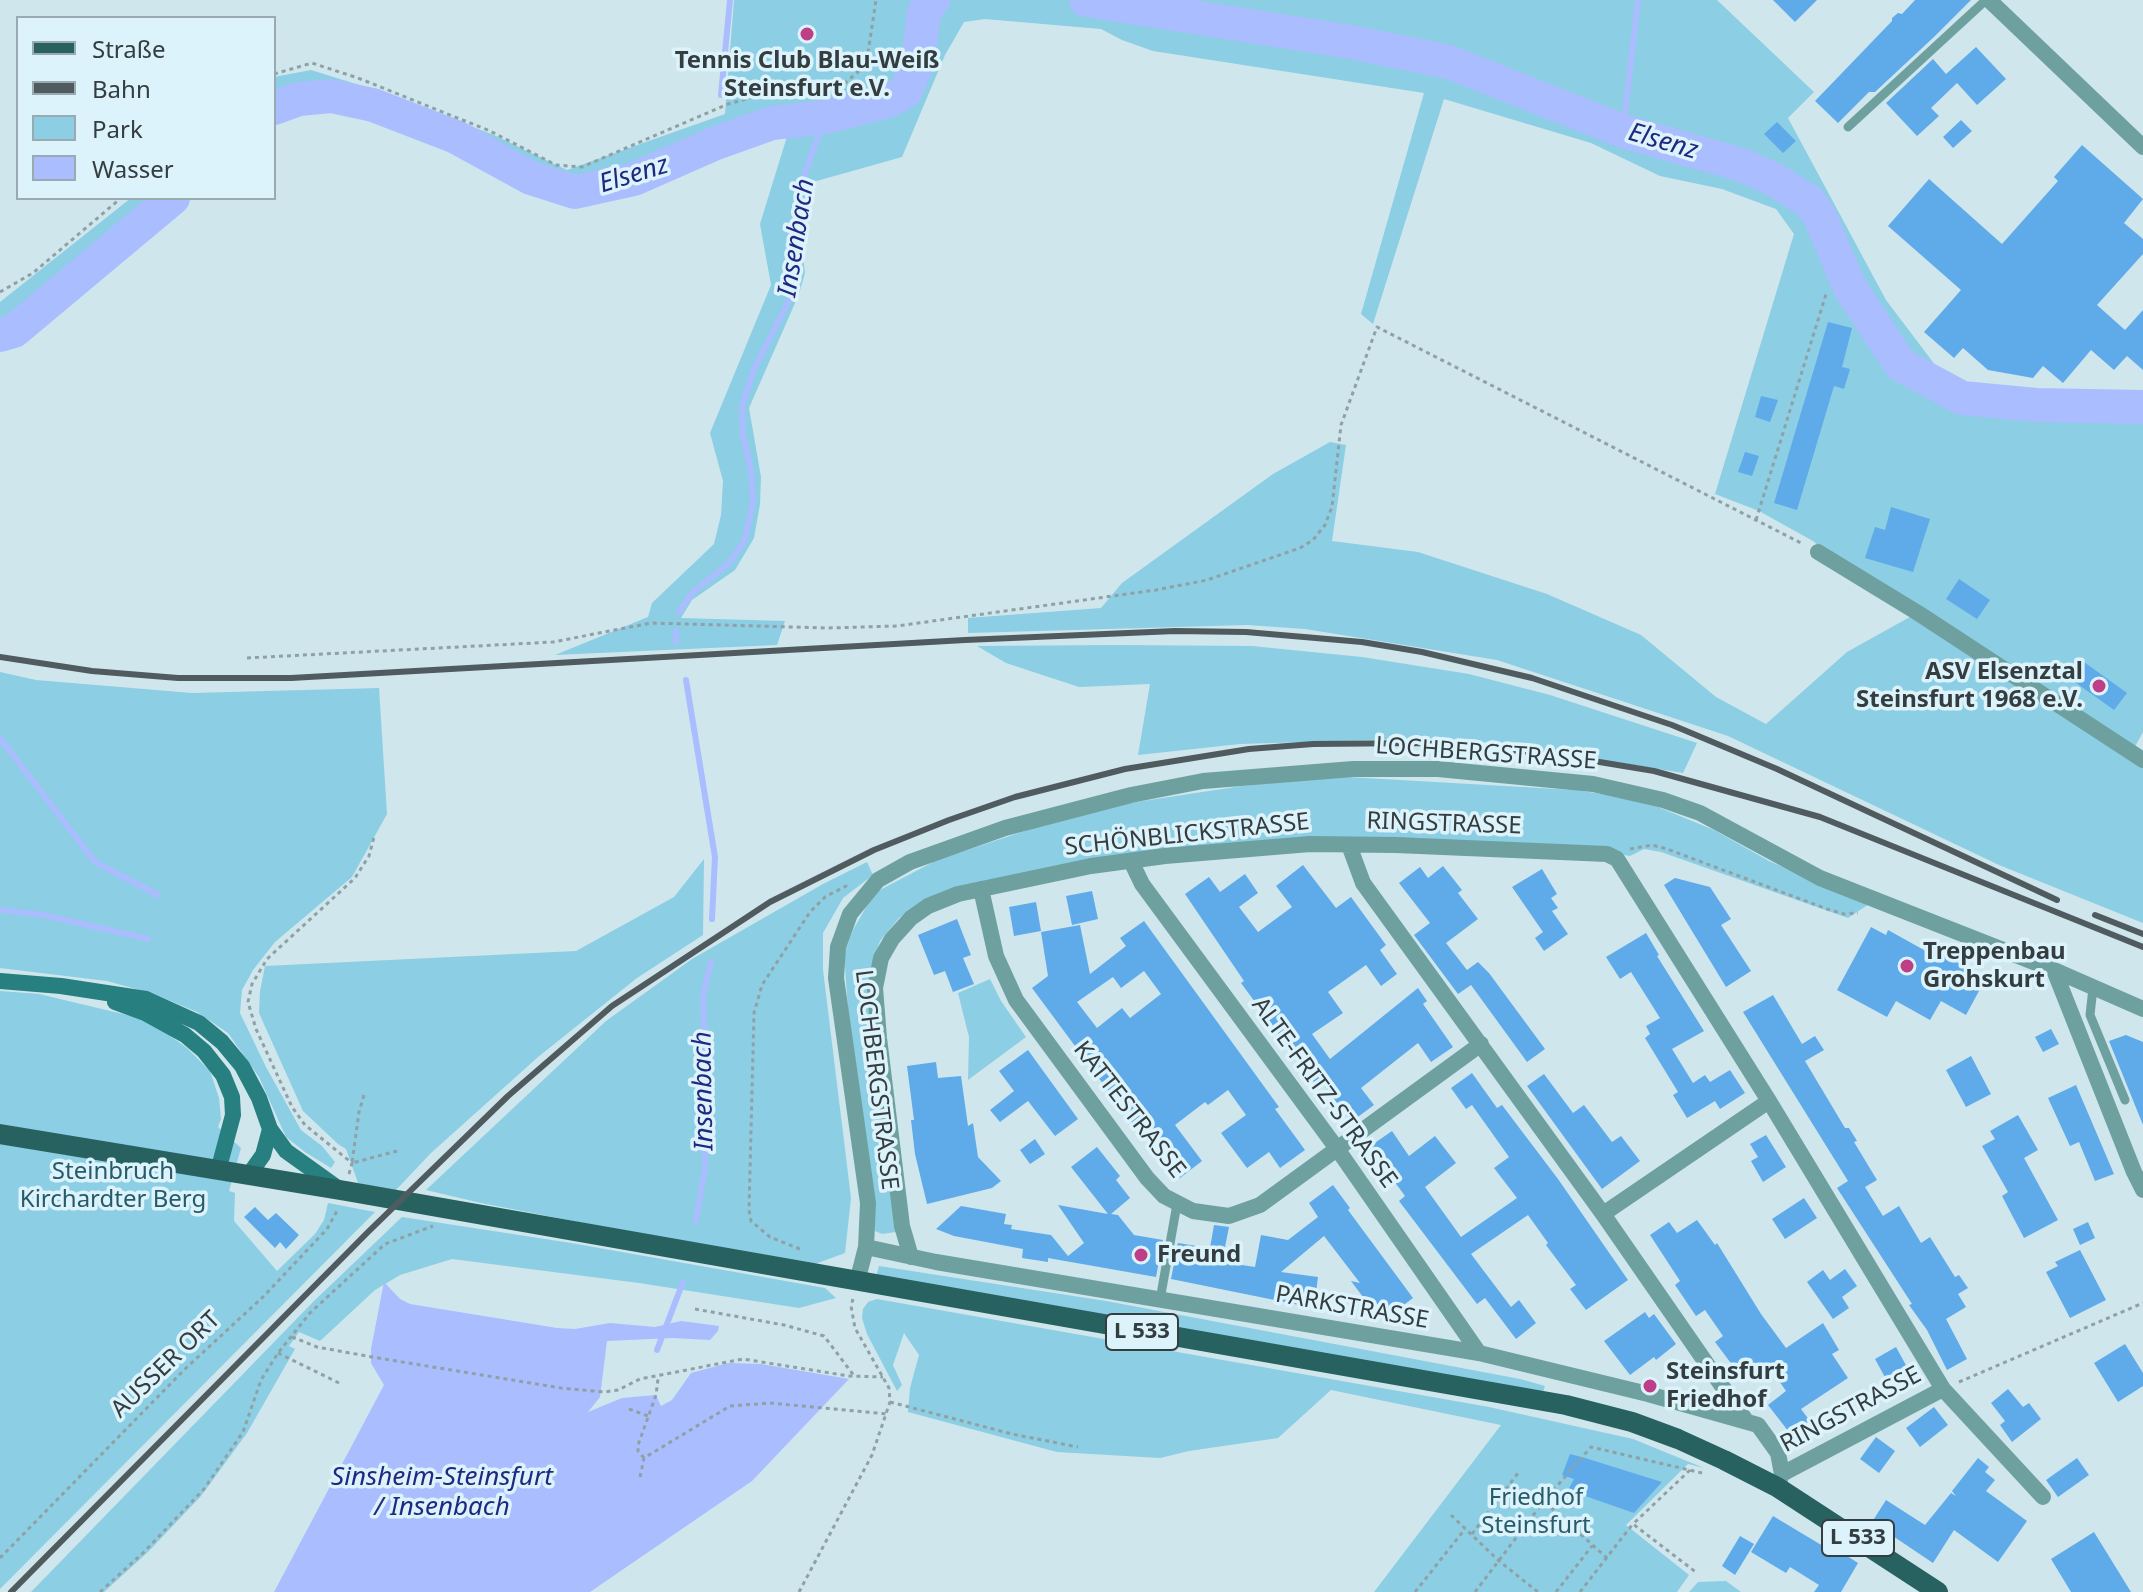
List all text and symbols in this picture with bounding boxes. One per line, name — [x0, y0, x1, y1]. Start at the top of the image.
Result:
legend — [16, 16, 276, 200]
marker: Tennis Club Blau-Weiß Steinsfurt e.V. — [798, 25, 816, 43]
text: Straße — [92, 32, 165, 65]
place label: Tennis Club Blau-Weiß Steinsfurt e.V. — [675, 47, 939, 103]
text: Bahn — [92, 72, 151, 105]
text: Park — [92, 112, 143, 145]
water label: Elsenz — [1625, 117, 1701, 167]
water label: Elsenz — [596, 150, 672, 200]
text: Wasser — [92, 152, 174, 185]
water label: Insenbach — [772, 177, 822, 299]
place label: ASV Elsenztal Steinsfurt 1968 e.V. — [1856, 658, 2083, 714]
marker: ASV Elsenztal Steinsfurt 1968 e.V. — [2090, 677, 2108, 695]
street label: LOCHBERGSTRASSE — [1374, 732, 1598, 776]
street label: RINGSTRASSE — [1366, 807, 1522, 841]
street label: SCHÖNBLICKSTRASSE — [1063, 808, 1311, 862]
place label: Treppenbau Grohskurt — [1923, 938, 2066, 994]
marker: Treppenbau Grohskurt — [1898, 957, 1916, 975]
street label: LOCHBERGSTRASSE — [848, 968, 904, 1192]
street label: ALTE-FRITZ-STRASSE — [1245, 992, 1403, 1194]
water label: Insenbach — [687, 1031, 721, 1151]
street label: KATTESTRASSE — [1067, 1036, 1191, 1184]
park label: Steinbruch Kirchardter Berg — [20, 1158, 206, 1214]
place label: Freund — [1157, 1241, 1241, 1269]
marker: Freund — [1132, 1246, 1150, 1264]
street label: PARKSTRASSE — [1273, 1280, 1431, 1336]
street label: AUSSER ORT — [105, 1306, 227, 1424]
road number: L 533 — [1106, 1314, 1178, 1350]
place label: Steinsfurt Friedhof — [1666, 1358, 1785, 1414]
street label: RINGSTRASSE — [1776, 1361, 1926, 1459]
marker: Steinsfurt Friedhof — [1641, 1377, 1659, 1395]
water label: Sinsheim-Steinsfurt / Insenbach — [331, 1462, 553, 1524]
park label: Friedhof Steinsfurt — [1481, 1484, 1591, 1540]
road number: L 533 — [1822, 1520, 1894, 1556]

